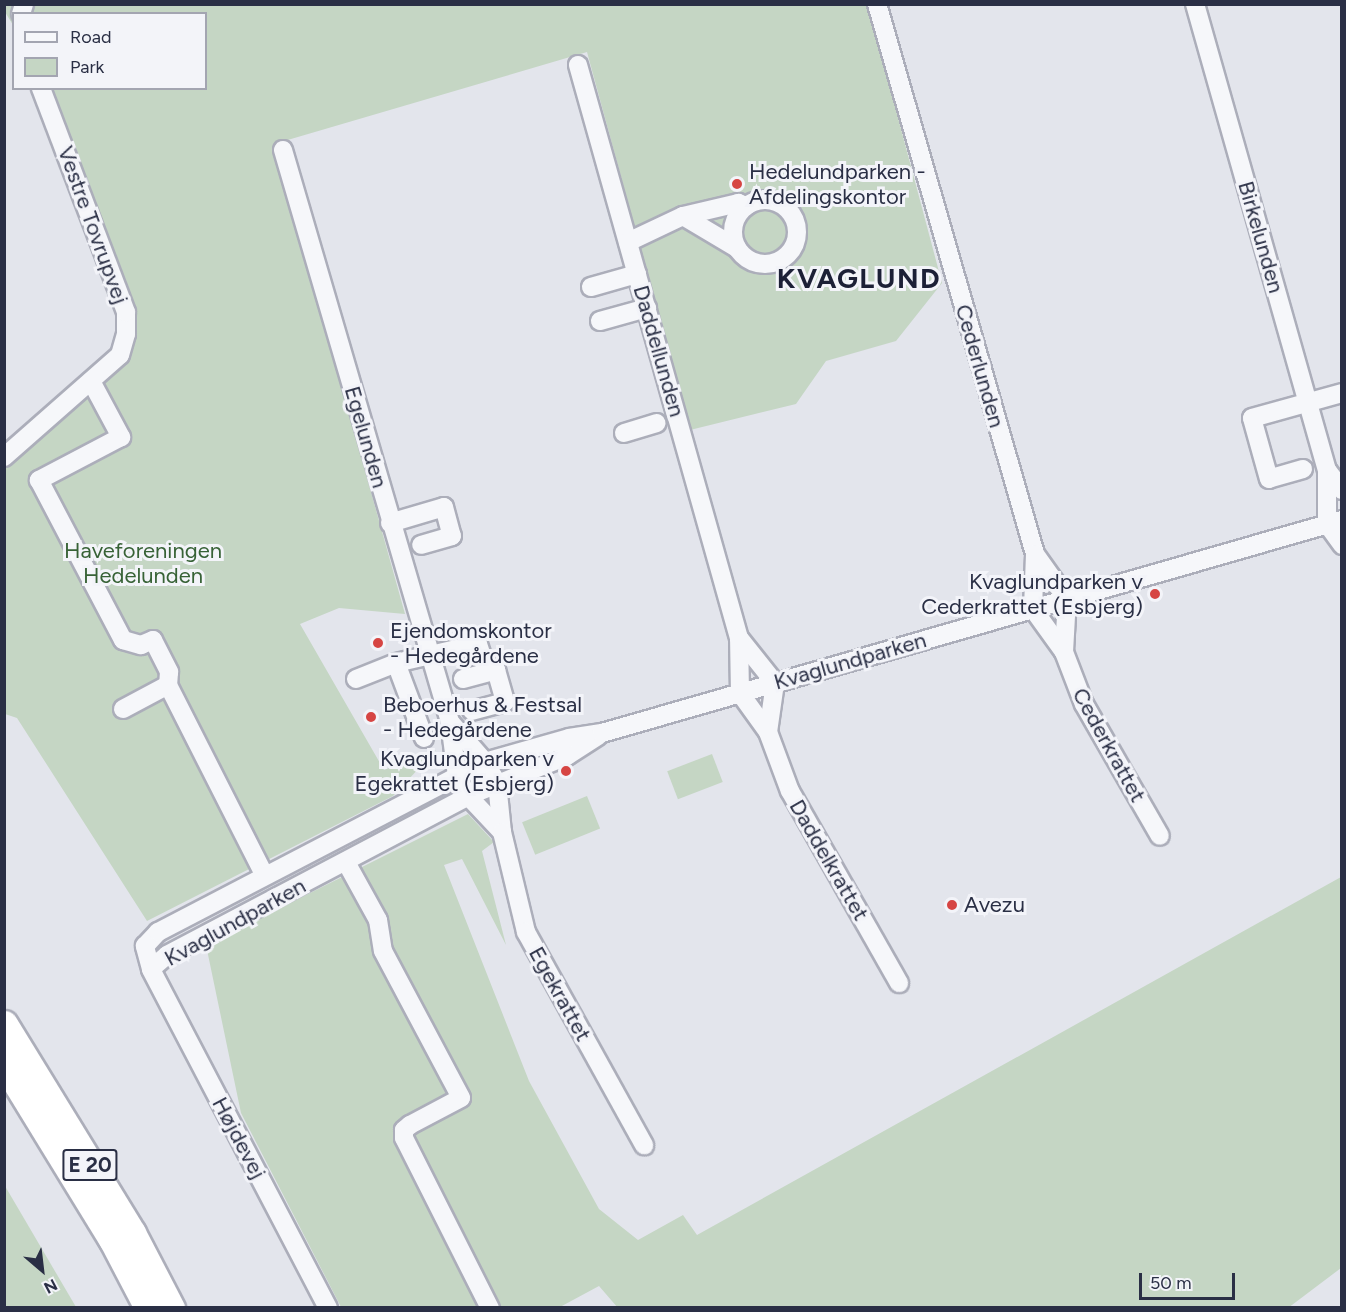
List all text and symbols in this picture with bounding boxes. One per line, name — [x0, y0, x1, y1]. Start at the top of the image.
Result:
legend — [12, 12, 207, 90]
text: Road — [70, 26, 111, 48]
text: Park — [70, 56, 104, 78]
street label: Vestre Tovrupvej — [52, 142, 134, 308]
place label: Hedelundparken - Afdelingskontor — [749, 158, 926, 210]
marker: Hedelundparken - Afdelingskontor — [730, 177, 744, 191]
street label: Birkelunden — [1232, 178, 1290, 296]
district label: KVAGLUND — [777, 261, 941, 295]
street label: Daddellunden — [628, 282, 690, 420]
street label: Cederlunden — [950, 301, 1010, 431]
street label: Egelunden — [339, 383, 393, 491]
park label: Haveforeningen Hedelunden — [64, 537, 222, 588]
place label: Kvaglundparken v Cederkrattet (Esbjerg) — [921, 568, 1143, 620]
marker: Kvaglundparken v Cederkrattet (Esbjerg) — [1148, 587, 1162, 601]
place label: Ejendomskontor - Hedegårdene — [390, 617, 552, 668]
street label: Kvaglundparken — [771, 627, 929, 695]
marker: Ejendomskontor - Hedegårdene — [371, 636, 385, 650]
street label: Cederkrattet — [1067, 683, 1151, 807]
place label: Beboerhus & Festsal - Hedegårdene — [383, 691, 582, 742]
marker: Beboerhus & Festsal - Hedegårdene — [364, 710, 378, 724]
place label: Kvaglundparken v Egekrattet (Esbjerg) — [354, 745, 554, 796]
marker: Kvaglundparken v Egekrattet (Esbjerg) — [559, 764, 573, 778]
street label: Daddelkrattet — [784, 795, 874, 925]
street label: Kvaglundparken — [160, 872, 310, 972]
place label: Avezu — [964, 892, 1025, 918]
marker: Avezu — [945, 898, 959, 912]
street label: Egekrattet — [523, 942, 597, 1046]
street label: Højdevej — [206, 1093, 272, 1183]
road number: E 20 — [62, 1147, 118, 1183]
north arrow — [12, 1240, 72, 1300]
scale bar — [1142, 1261, 1238, 1299]
text: 50 m — [1150, 1272, 1192, 1294]
text: N — [41, 1275, 61, 1298]

